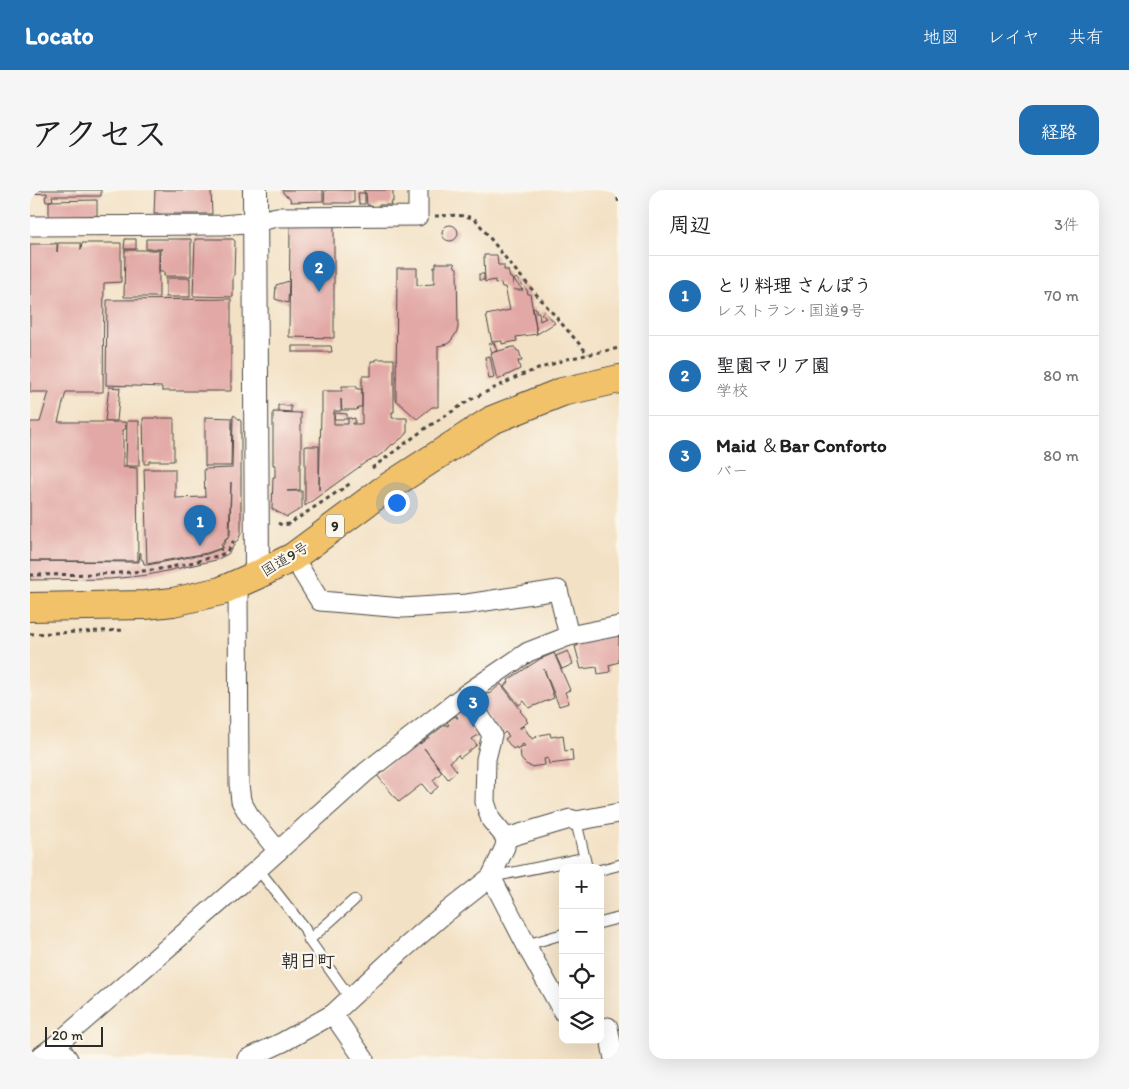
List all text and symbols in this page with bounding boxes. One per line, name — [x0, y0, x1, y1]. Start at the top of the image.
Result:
text: Locato — [25, 21, 94, 50]
text: 地図 — [923, 26, 959, 48]
text: レイヤ — [987, 26, 1040, 48]
text: 共有 — [1068, 26, 1104, 48]
button: 経路 — [1019, 105, 1099, 155]
text: アクセス — [30, 113, 168, 155]
text: 周辺 — [669, 212, 711, 237]
text: 3件 — [1054, 215, 1079, 234]
pin: 2 — [303, 251, 335, 292]
text: とり料理 さんぽう — [716, 274, 872, 297]
text: 1 — [681, 286, 689, 305]
text: 70 m — [1044, 286, 1079, 305]
text: レストラン · 国道9号 — [716, 301, 865, 320]
text: 聖園マリア園 — [716, 354, 830, 377]
text: 2 — [681, 366, 689, 385]
text: 80 m — [1043, 366, 1079, 385]
text: 学校 — [716, 381, 748, 400]
text: Maid ＆Bar Conforto — [716, 434, 887, 457]
text: 3 — [681, 446, 689, 465]
text: 80 m — [1043, 446, 1079, 465]
text: バー — [716, 461, 748, 480]
your location — [384, 490, 410, 516]
pin: 1 — [184, 505, 216, 546]
road number: 9 — [326, 514, 344, 538]
street label: 国道9号 — [258, 538, 312, 580]
pin: 3 — [457, 686, 489, 727]
map controls — [559, 864, 604, 1044]
button: + — [559, 864, 604, 909]
button: − — [559, 909, 604, 954]
district label: 朝日町 — [281, 950, 335, 972]
button: locate — [559, 954, 604, 999]
button: layers — [559, 999, 604, 1044]
scale bar — [45, 1024, 102, 1047]
text: 20 m — [52, 1027, 83, 1044]

